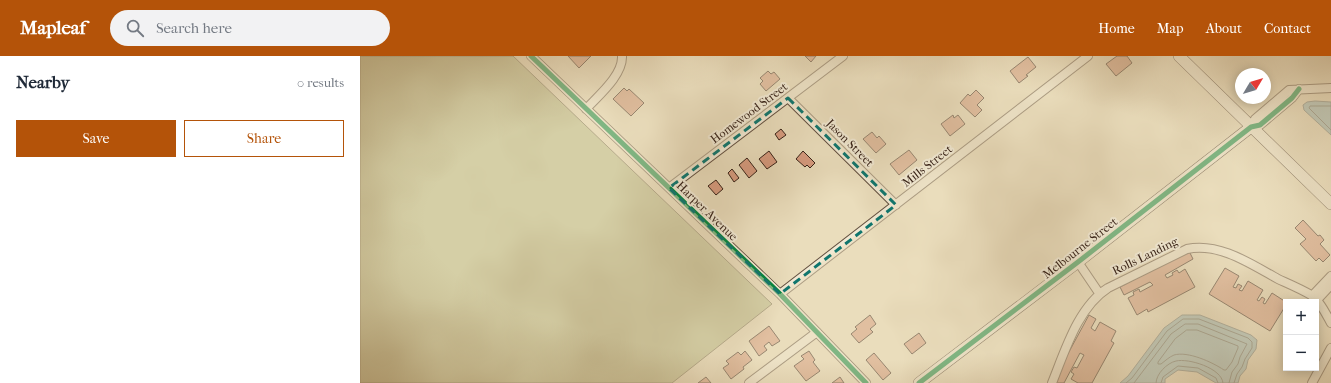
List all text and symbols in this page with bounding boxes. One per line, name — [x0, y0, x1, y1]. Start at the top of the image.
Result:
search box — [110, 10, 390, 46]
text: Mapleaf — [20, 17, 86, 39]
icon: search — [124, 17, 146, 39]
text: Search here — [156, 19, 232, 37]
text: Home — [1098, 20, 1135, 37]
text: Map — [1157, 20, 1184, 37]
text: About — [1206, 20, 1242, 37]
text: Contact — [1264, 20, 1311, 37]
north arrow — [1235, 68, 1271, 104]
text: Nearby — [16, 72, 70, 92]
text: 0 results — [297, 75, 344, 90]
street label: Homewood Street — [708, 79, 791, 147]
street label: Jason Street — [823, 116, 877, 170]
button: Save — [16, 120, 176, 157]
button: Share — [184, 120, 344, 157]
street label: Mills Street — [899, 142, 955, 190]
street label: Harper Avenue — [674, 178, 740, 244]
street label: Melbourne Street — [1040, 214, 1121, 282]
street label: Rolls Landing — [1110, 234, 1181, 278]
map controls — [1283, 299, 1319, 371]
button: + — [1283, 299, 1319, 335]
button: − — [1283, 335, 1319, 371]

